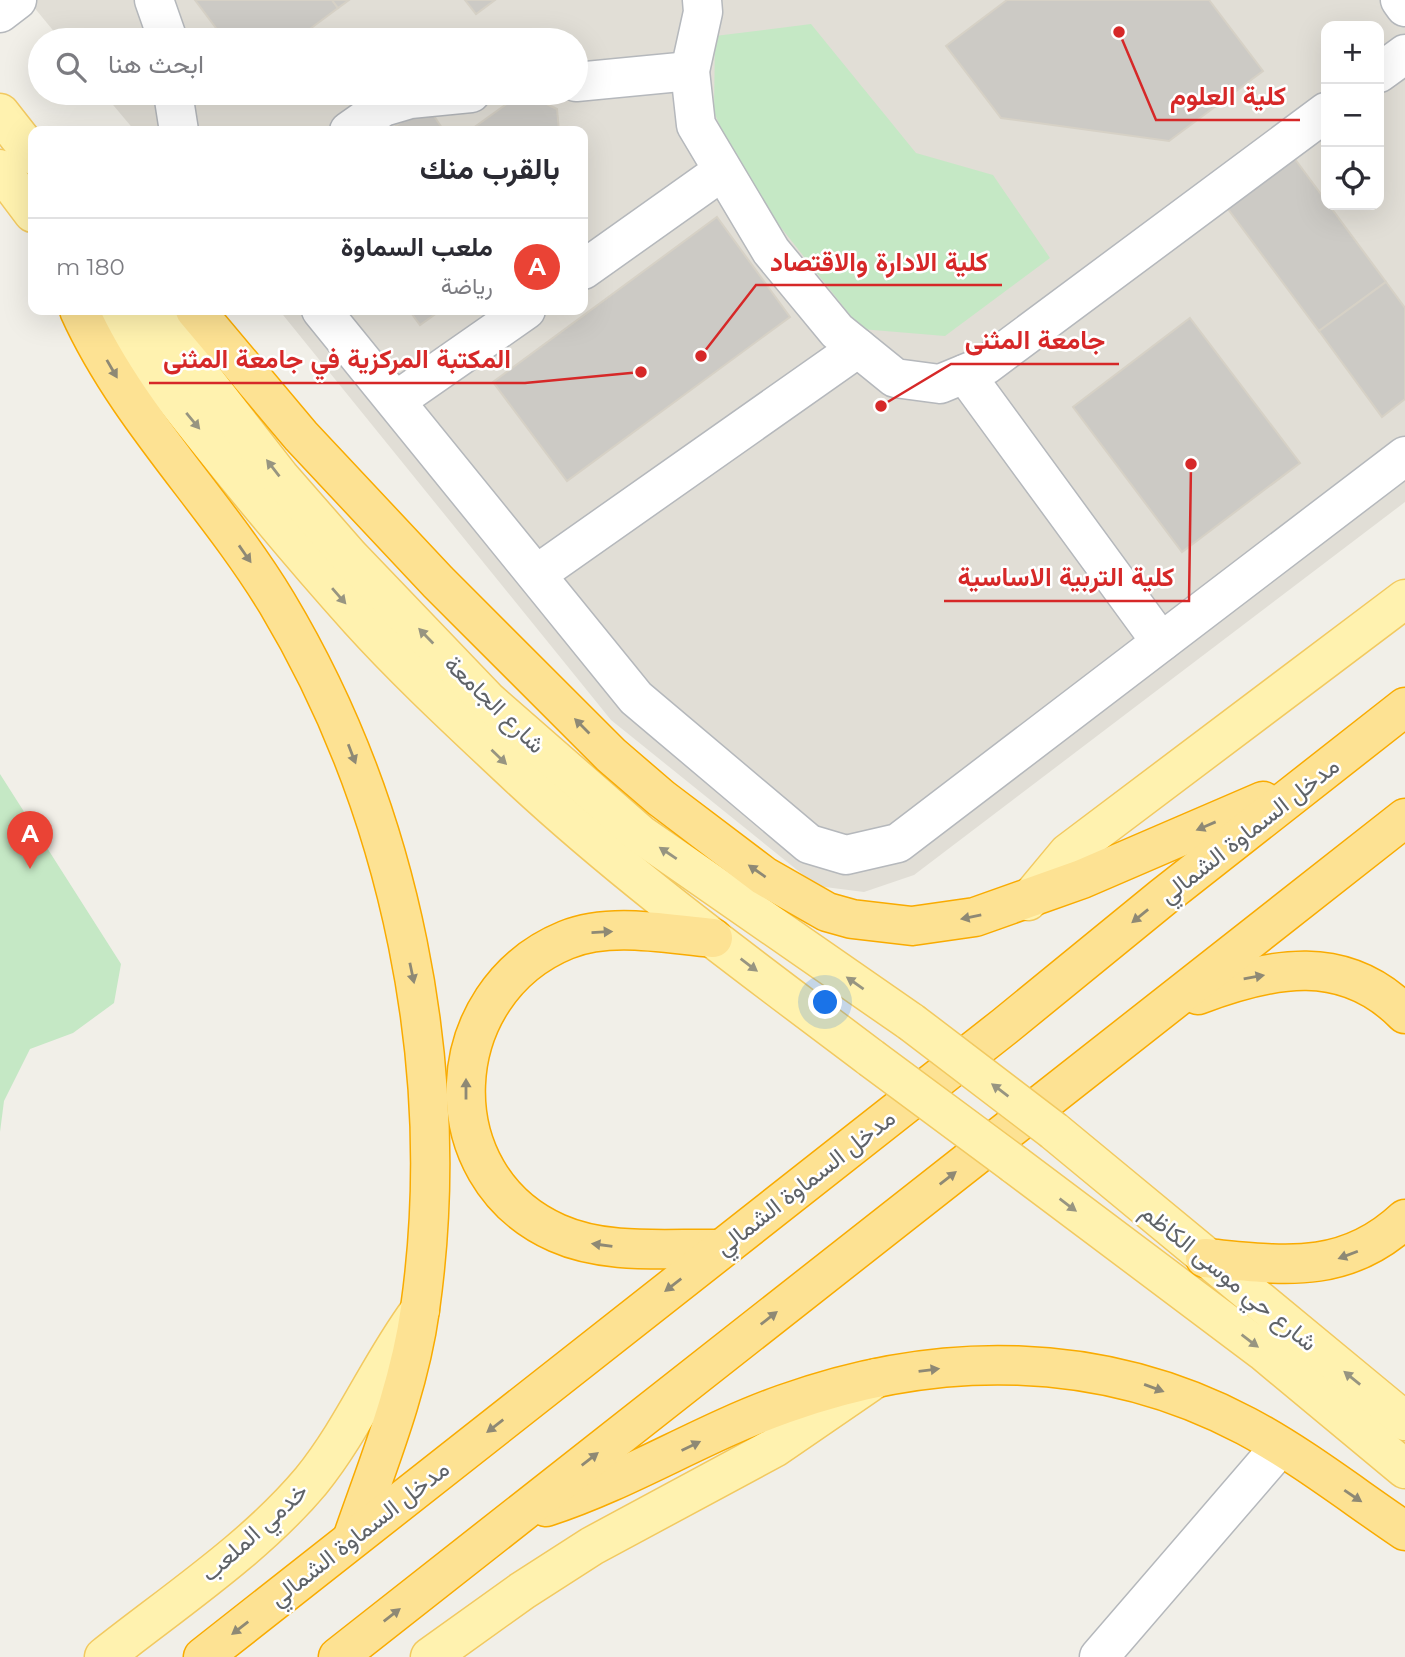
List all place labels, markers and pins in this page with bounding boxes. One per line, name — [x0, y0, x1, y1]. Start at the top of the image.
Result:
callout: كلية العلوم — [1156, 73, 1300, 120]
callout: كلية الادارة والاقتصاد — [756, 238, 1002, 285]
callout: جامعة المثنى — [951, 317, 1119, 364]
callout: المكتبة المركزية في جامعة المثنى — [149, 336, 525, 383]
callout: كلية التربية الاساسية — [944, 554, 1189, 601]
pin: A — [7, 811, 53, 869]

